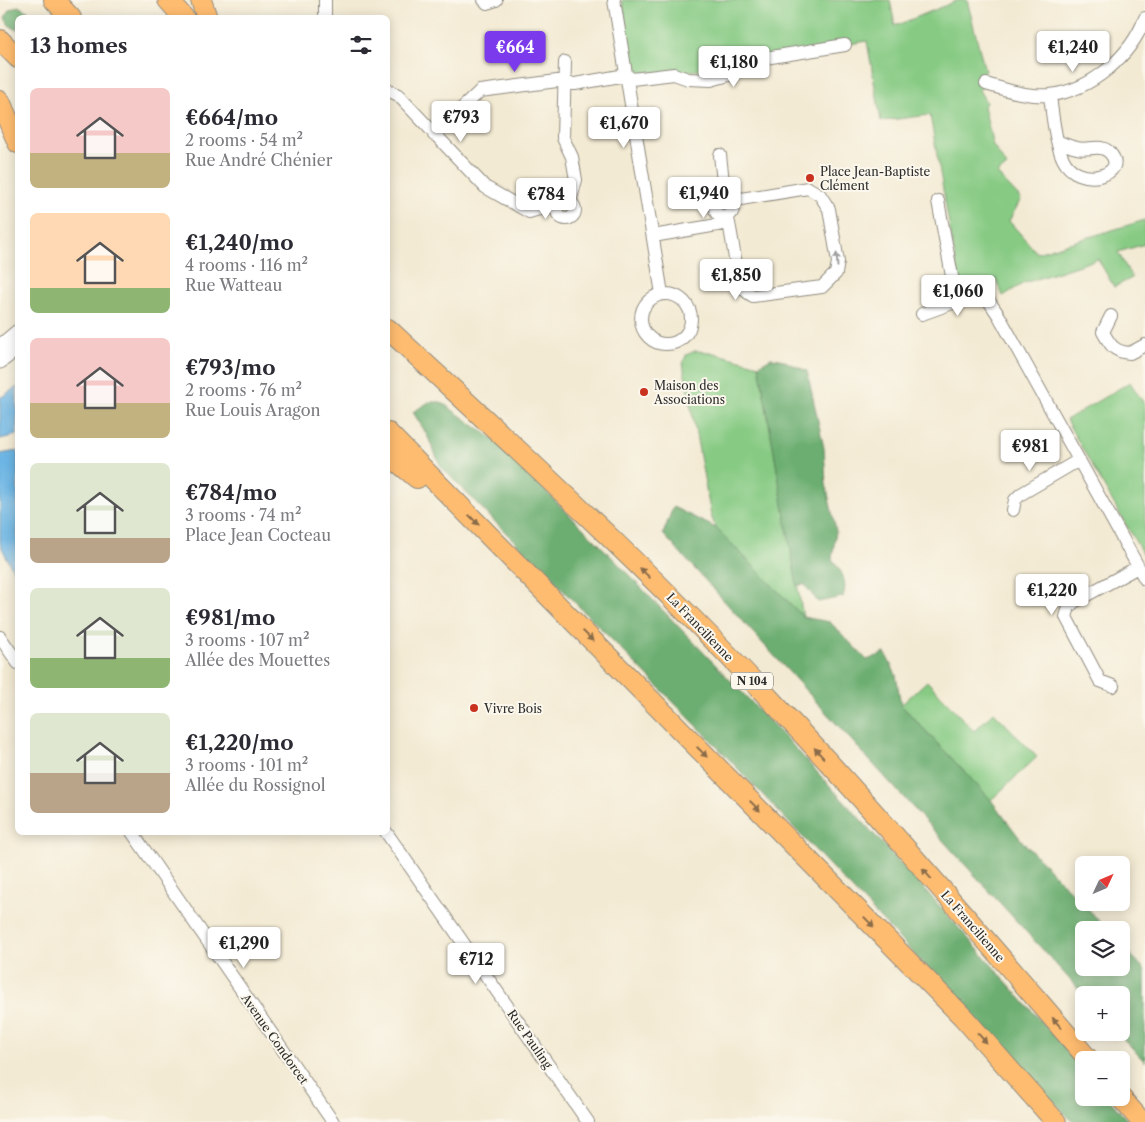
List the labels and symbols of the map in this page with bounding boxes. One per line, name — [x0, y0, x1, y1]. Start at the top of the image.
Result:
pin: €664 — [485, 30, 545, 73]
pin: €1,240 — [1032, 30, 1114, 73]
pin: €1,180 — [693, 46, 775, 88]
pin: €793 — [431, 100, 491, 143]
pin: €1,670 — [583, 106, 665, 149]
place label: Place Jean-Baptiste Clément — [820, 164, 930, 193]
marker: Place Jean-Baptiste Clément — [804, 172, 816, 184]
pin: €1,940 — [663, 176, 745, 219]
pin: €784 — [516, 178, 576, 220]
one-way arrow — [832, 252, 840, 268]
pin: €1,850 — [695, 258, 777, 301]
pin: €1,060 — [917, 274, 999, 317]
place label: Maison des Associations — [653, 378, 725, 407]
marker: Maison des Associations — [638, 386, 650, 398]
pin: €981 — [1000, 430, 1060, 472]
one-way arrow — [468, 514, 480, 526]
one-way arrow — [640, 567, 652, 579]
pin: €1,220 — [1011, 574, 1093, 616]
street label: La Francilienne — [664, 590, 737, 665]
one-way arrow — [582, 630, 594, 642]
road number: N 104 — [731, 672, 773, 689]
place label: Vivre Bois — [483, 701, 542, 716]
marker: Vivre Bois — [468, 702, 480, 714]
one-way arrow — [696, 746, 708, 758]
one-way arrow — [813, 747, 825, 759]
one-way arrow — [749, 800, 761, 812]
north arrow — [1075, 856, 1130, 911]
one-way arrow — [922, 868, 933, 881]
street label: La Francilienne — [938, 887, 1008, 965]
one-way arrow — [863, 915, 875, 927]
pin: €1,290 — [203, 926, 285, 969]
pin: €712 — [446, 942, 506, 985]
street label: Avenue Condorcet — [238, 990, 312, 1088]
street label: Rue Pauling — [504, 1007, 556, 1072]
one-way arrow — [1051, 1017, 1062, 1030]
one-way arrow — [976, 1032, 988, 1044]

